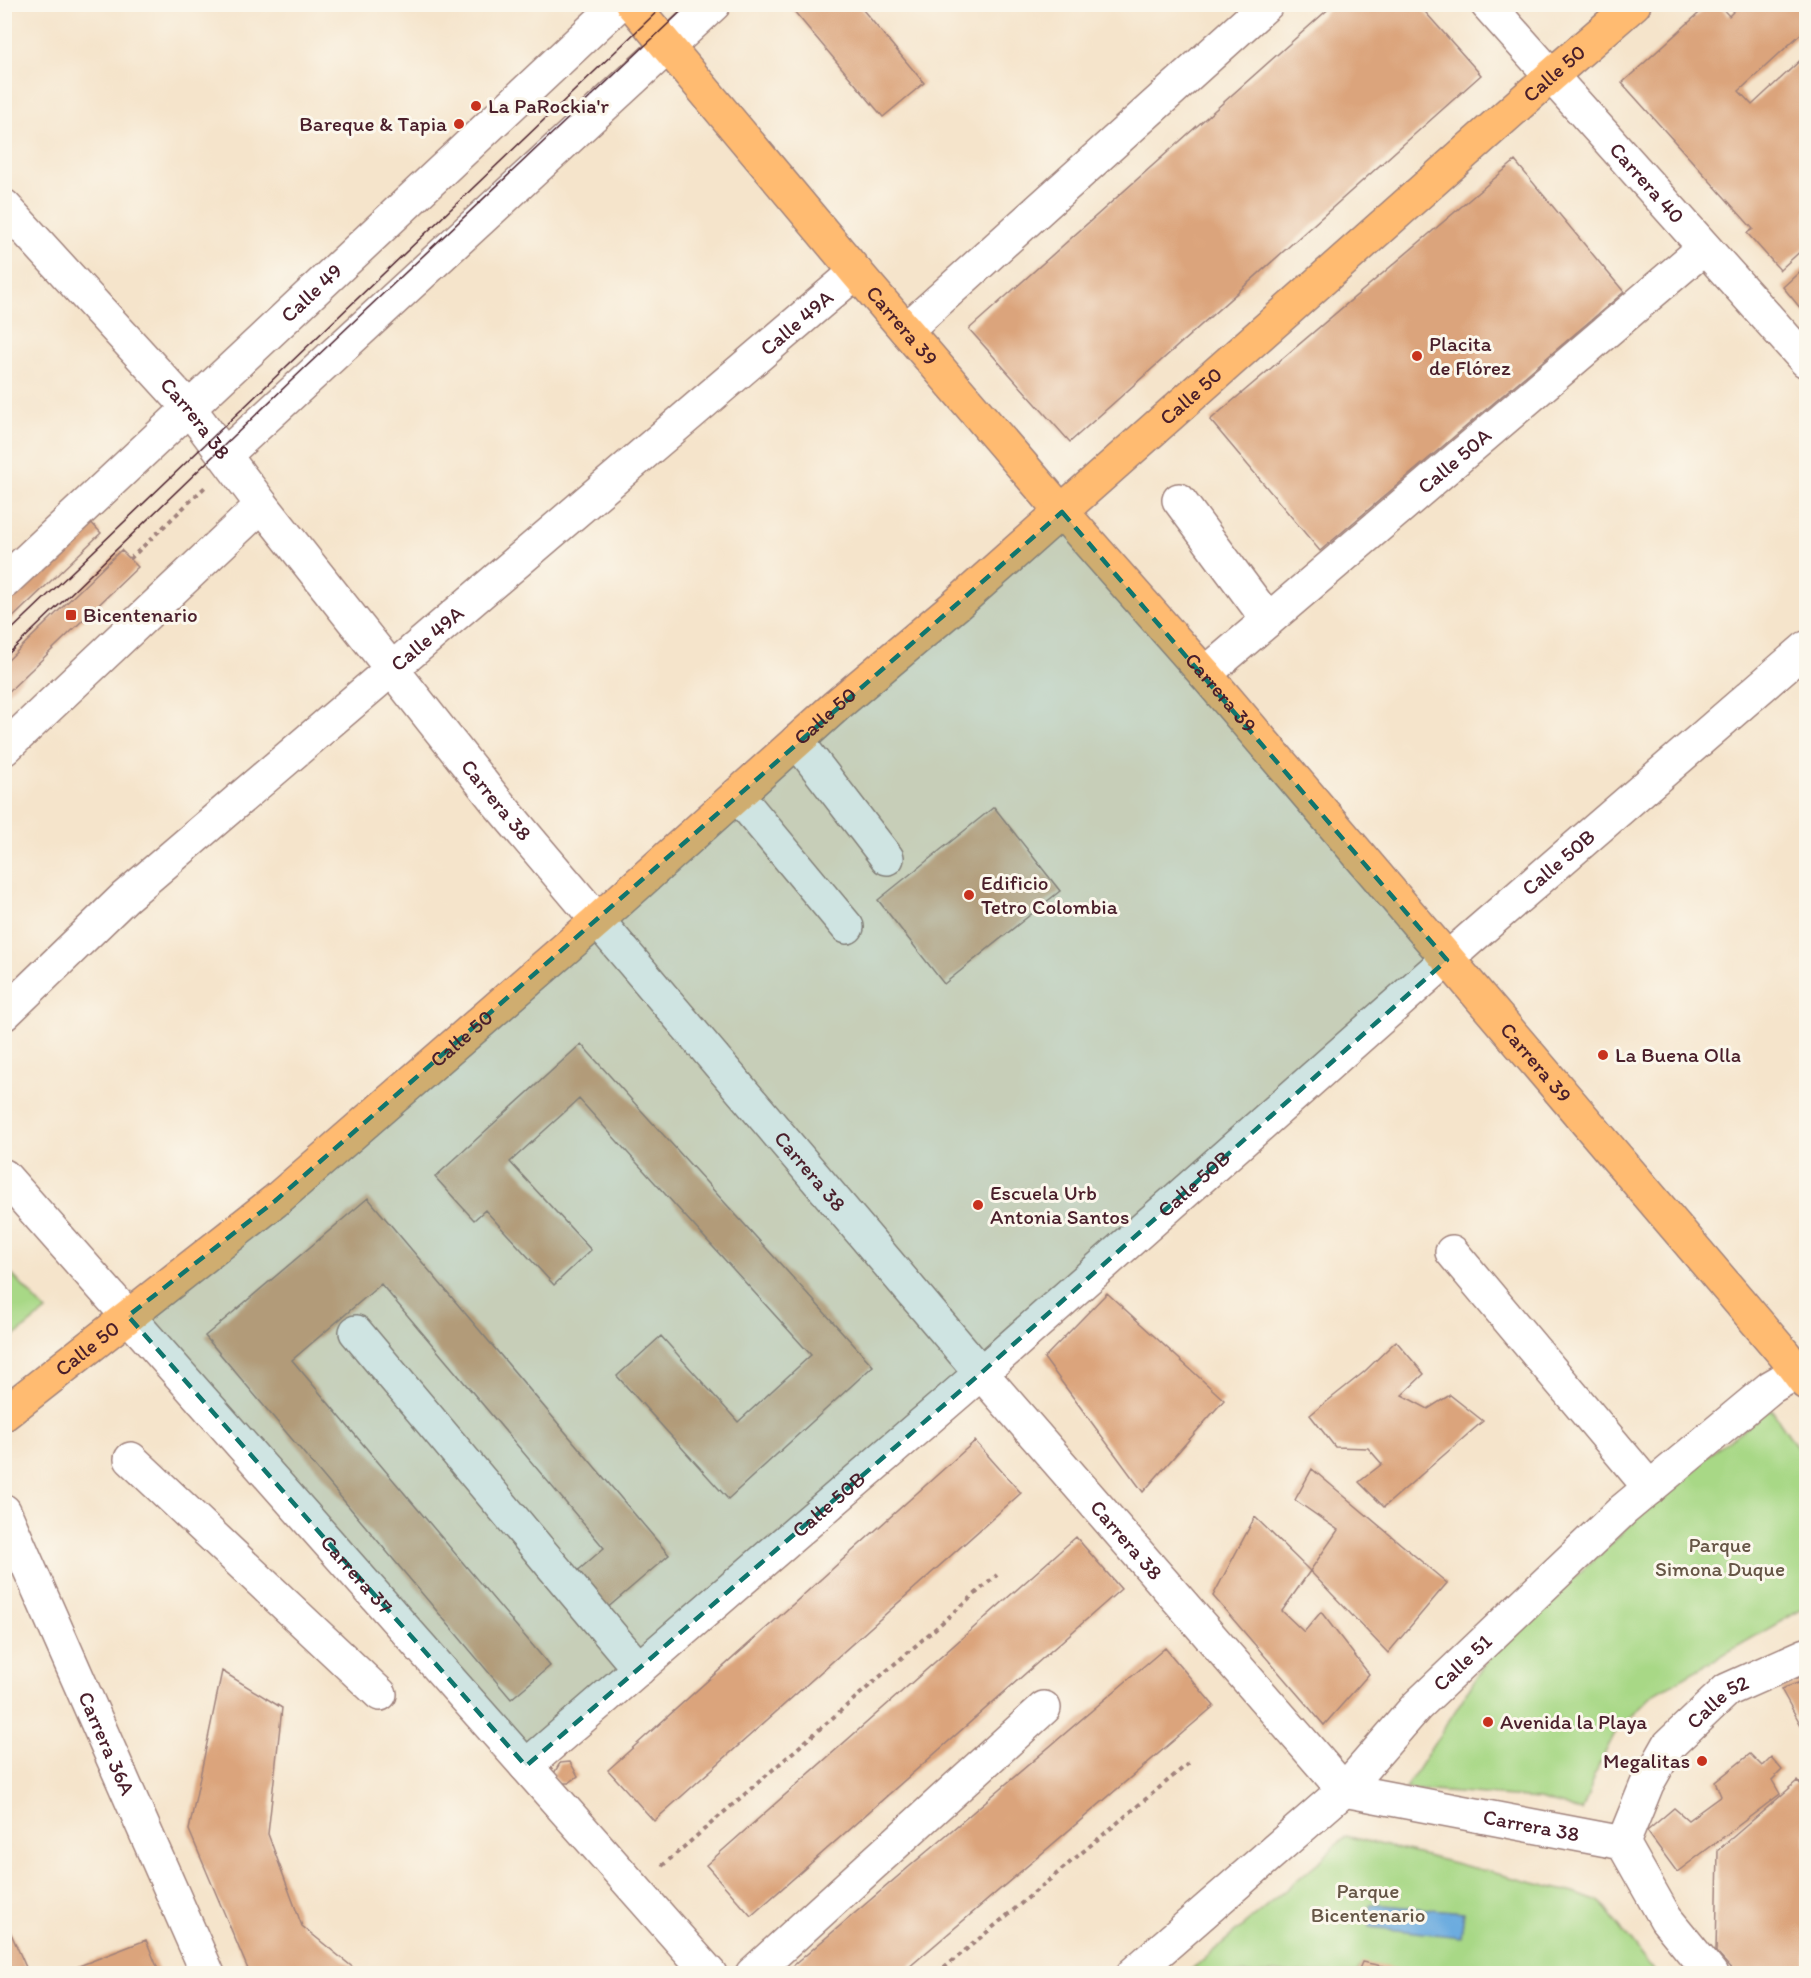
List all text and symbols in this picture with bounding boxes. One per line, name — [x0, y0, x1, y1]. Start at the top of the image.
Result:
street label: Calle 50 — [1517, 39, 1590, 107]
place label: La PaRockia'r — [488, 93, 609, 118]
marker: La PaRockia'r — [469, 99, 483, 113]
place label: Bareque & Tapia — [299, 111, 447, 136]
marker: Bareque & Tapia — [452, 117, 466, 131]
street label: Carrera 40 — [1605, 137, 1690, 228]
street label: Calle 49 — [275, 258, 347, 327]
street label: Carrera 39 — [861, 280, 944, 370]
street label: Calle 49A — [755, 284, 838, 361]
place label: Placita de Flórez — [1429, 331, 1511, 380]
marker: Placita de Flórez — [1410, 349, 1424, 363]
street label: Calle 50 — [1154, 362, 1227, 430]
street label: Carrera 38 — [155, 372, 236, 464]
street label: Calle 50A — [1412, 422, 1496, 499]
street label: Calle 49A — [385, 600, 469, 676]
place label: Bicentenario — [83, 602, 198, 627]
marker: Bicentenario — [64, 608, 78, 622]
street label: Carrera 39 — [1180, 647, 1262, 737]
street label: Calle 50 — [788, 681, 861, 750]
street label: Carrera 38 — [456, 754, 537, 845]
street label: Calle 50B — [1516, 824, 1600, 900]
place label: Edificio Tetro Colombia — [981, 870, 1118, 919]
marker: Edificio Tetro Colombia — [962, 888, 976, 902]
street label: Calle 50 — [425, 1004, 498, 1072]
street label: Carrera 39 — [1495, 1017, 1577, 1107]
place label: La Buena Olla — [1615, 1042, 1741, 1067]
marker: La Buena Olla — [1596, 1048, 1610, 1062]
street label: Carrera 38 — [769, 1126, 851, 1216]
street label: Calle 50B — [1152, 1145, 1235, 1222]
place label: Escuela Urb Antonia Santos — [990, 1180, 1129, 1229]
marker: Escuela Urb Antonia Santos — [971, 1198, 985, 1212]
street label: Calle 50 — [50, 1315, 124, 1381]
street label: Calle 50B — [787, 1466, 870, 1543]
street label: Carrera 38 — [1085, 1495, 1168, 1585]
street label: Carrera 37 — [316, 1530, 398, 1619]
park label: Parque Simona Duque — [1655, 1532, 1785, 1581]
street label: Calle 51 — [1427, 1628, 1497, 1696]
street label: Calle 52 — [1681, 1669, 1752, 1734]
street label: Carrera 36A — [73, 1688, 141, 1799]
place label: Avenida la Playa — [1500, 1709, 1647, 1734]
marker: Avenida la Playa — [1481, 1715, 1495, 1729]
place label: Megalitas — [1603, 1748, 1690, 1773]
marker: Megalitas — [1695, 1754, 1709, 1768]
street label: Carrera 38 — [1481, 1804, 1582, 1846]
park label: Parque Bicentenario — [1311, 1878, 1425, 1927]

